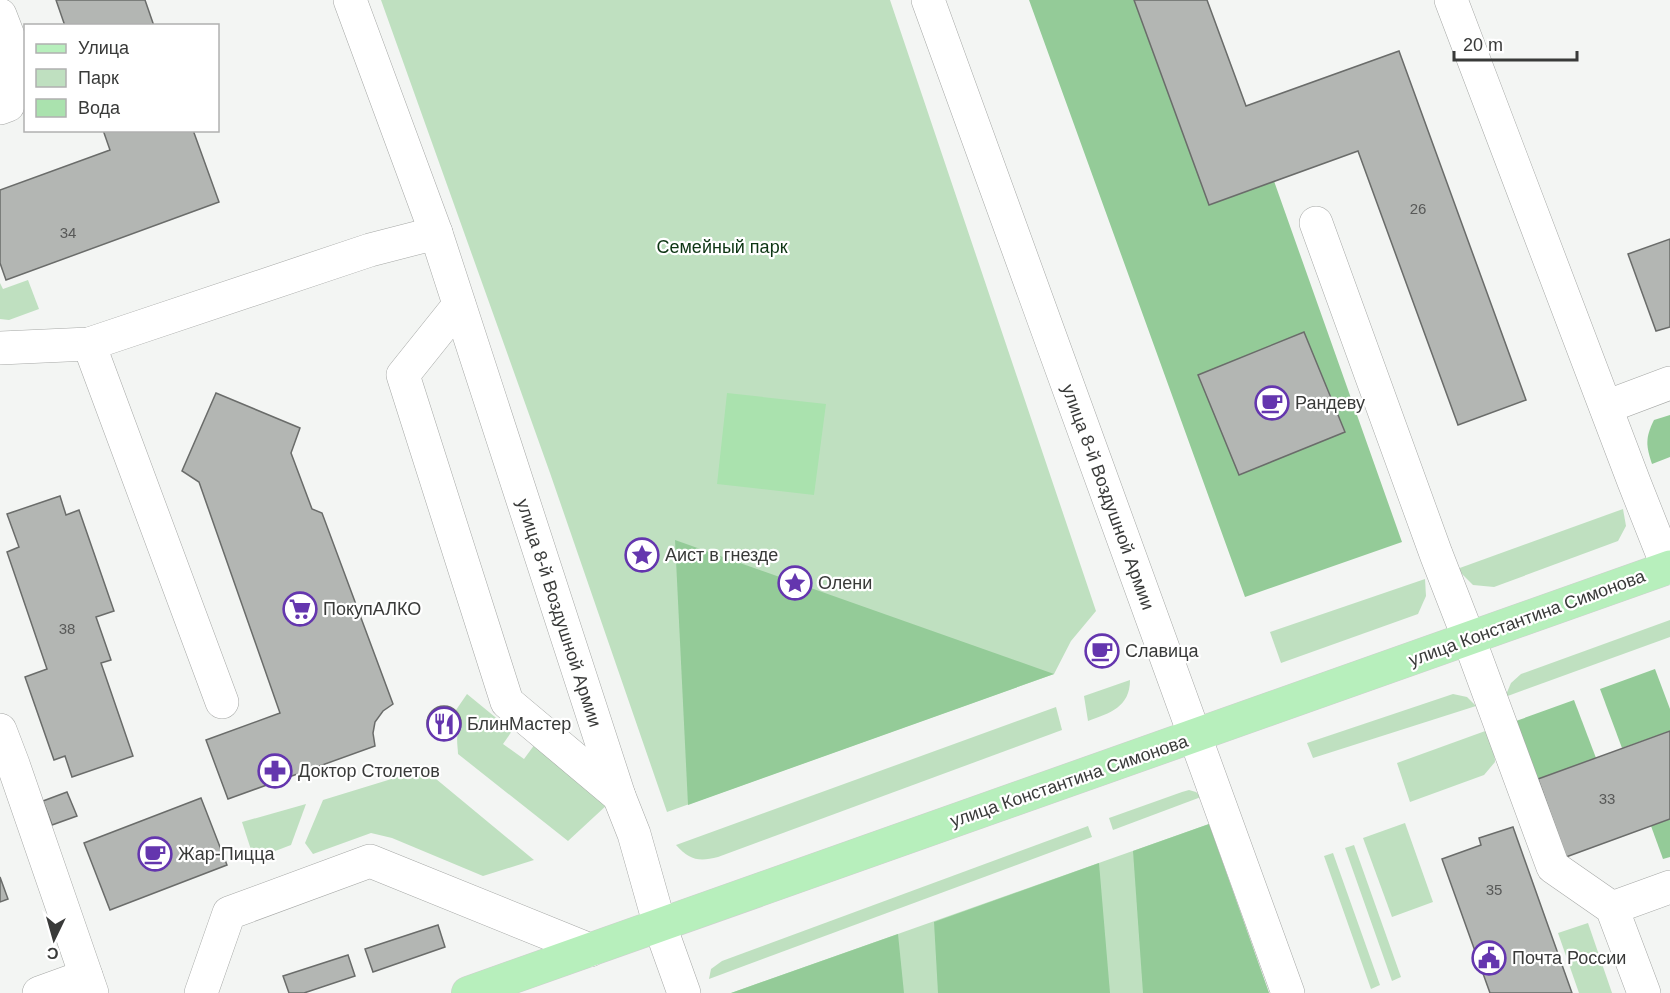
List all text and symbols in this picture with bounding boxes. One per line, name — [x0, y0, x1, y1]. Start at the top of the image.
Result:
legend — [24, 24, 219, 132]
scale bar — [1454, 24, 1577, 62]
text: 20 m — [1463, 35, 1503, 55]
text: Улица — [78, 38, 130, 58]
text: Парк — [78, 68, 119, 88]
text: Вода — [78, 98, 121, 118]
house number: 26 — [1410, 200, 1426, 217]
house number: 34 — [60, 224, 76, 241]
park label: Семейный парк — [656, 237, 788, 257]
street label: улица 8-й Воздушной Армии — [1058, 381, 1158, 613]
cafe icon: Рандеву — [1254, 385, 1290, 421]
place label: Рандеву — [1295, 393, 1365, 413]
street label: улица 8-й Воздушной Армии — [513, 496, 605, 730]
place icon: Аист в гнезде — [624, 537, 660, 573]
place label: Аист в гнезде — [665, 545, 778, 565]
place icon: Олени — [777, 565, 813, 601]
street label: улица Константина Симонова — [1406, 566, 1649, 670]
place label: Олени — [818, 573, 872, 593]
supermarket icon: ПокупАЛКО — [282, 591, 318, 627]
place label: ПокупАЛКО — [323, 599, 421, 619]
house number: 38 — [59, 620, 75, 637]
cafe icon: Славица — [1084, 633, 1120, 669]
place label: Славица — [1125, 641, 1199, 661]
restaurant icon: БлинМастер — [426, 706, 462, 742]
place label: БлинМастер — [467, 714, 571, 734]
street label: улица Константина Симонова — [948, 731, 1191, 831]
pharmacy icon: Доктор Столетов — [257, 753, 293, 789]
place label: Доктор Столетов — [298, 761, 440, 781]
house number: 33 — [1599, 790, 1615, 807]
cafe icon: Жар-Пицца — [137, 836, 173, 872]
place label: Жар-Пицца — [178, 844, 275, 864]
house number: 35 — [1486, 881, 1502, 898]
north arrow — [24, 909, 84, 969]
public building icon: Почта России — [1471, 940, 1507, 976]
text: С — [46, 944, 59, 962]
place label: Почта России — [1512, 948, 1626, 968]

